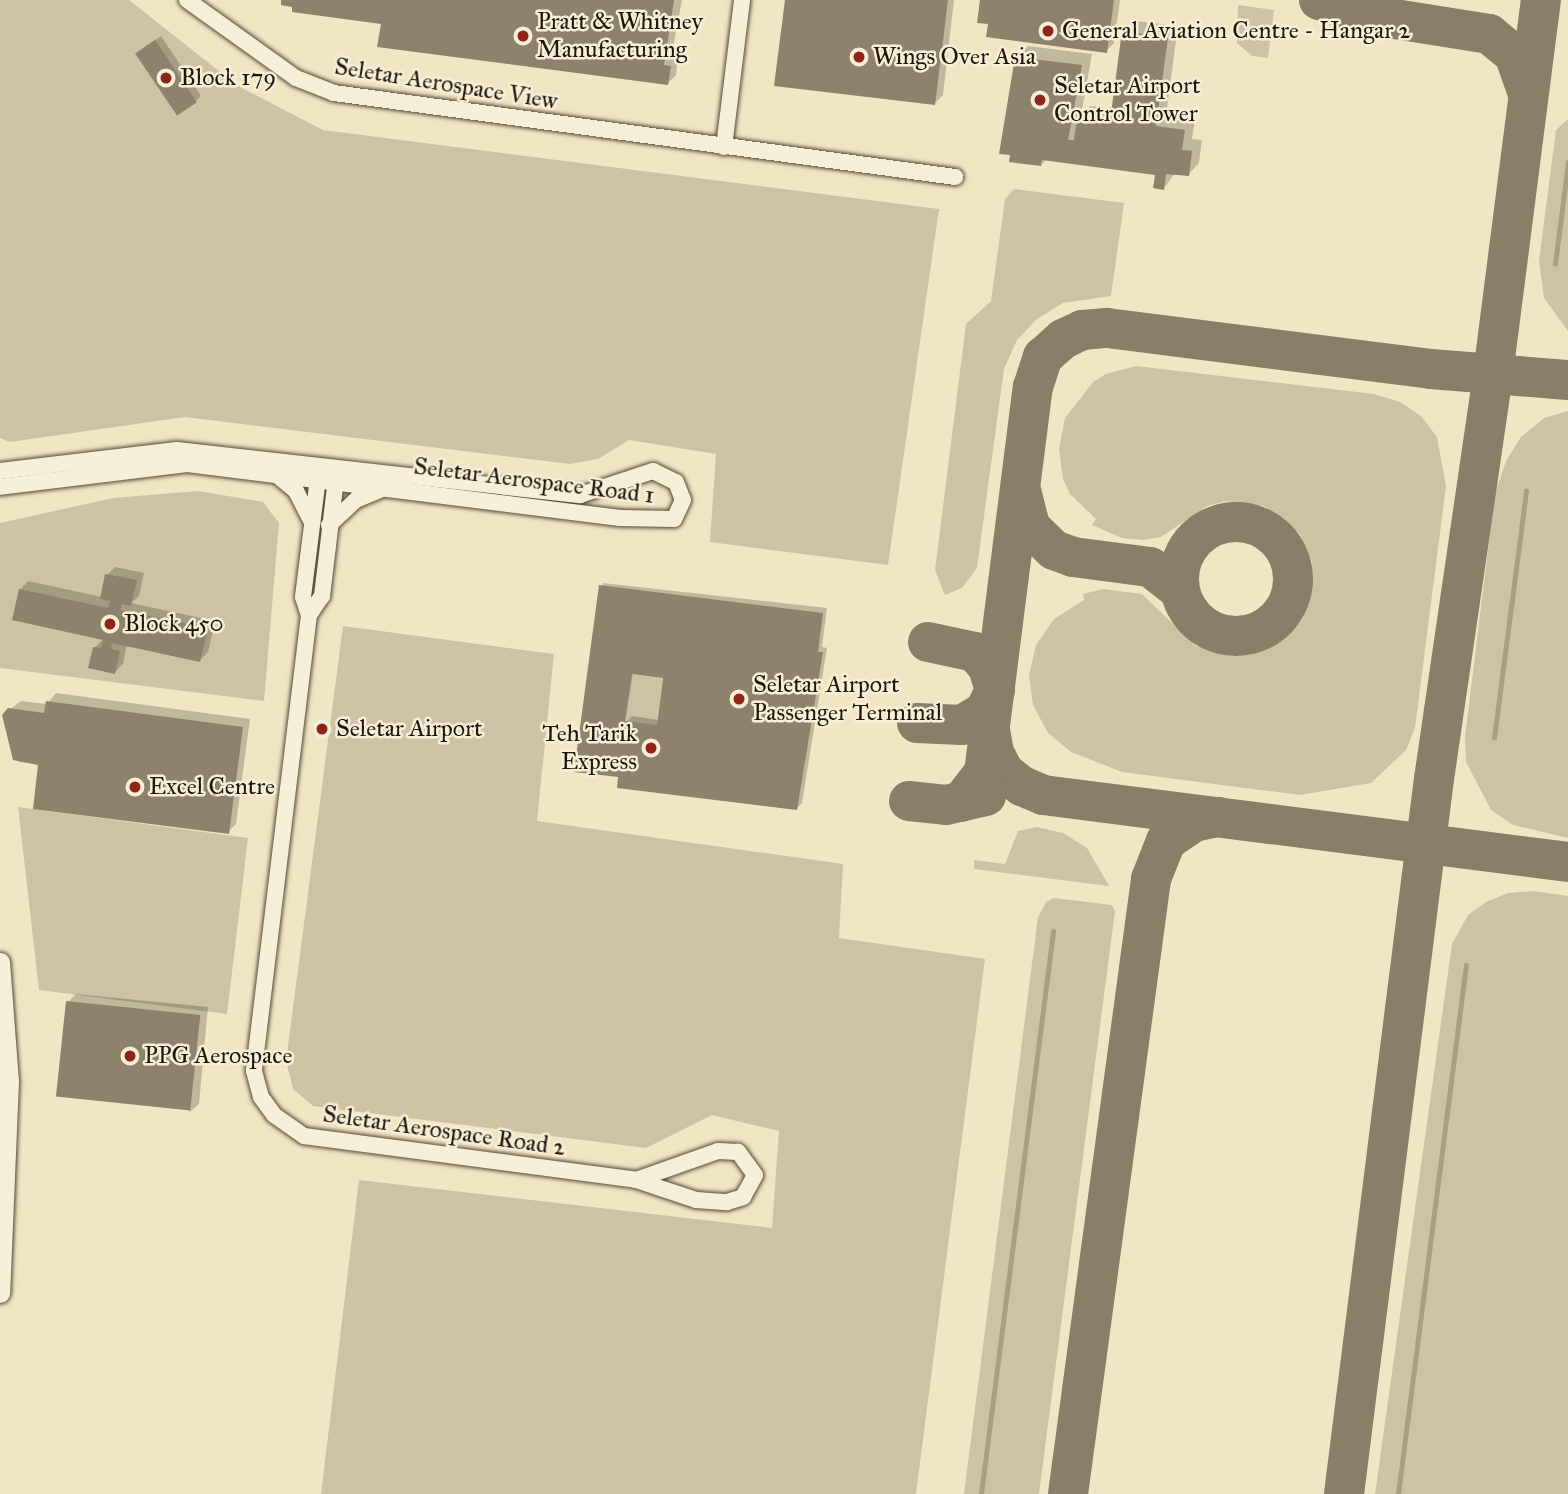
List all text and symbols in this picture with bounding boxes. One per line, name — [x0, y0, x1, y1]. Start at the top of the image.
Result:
place label: Pratt & Whitney Manufacturing — [537, 8, 703, 64]
place label: General Aviation Centre - Hangar 2 — [1062, 17, 1410, 45]
marker: General Aviation Centre - Hangar 2 — [1040, 23, 1056, 39]
marker: Pratt & Whitney Manufacturing — [515, 28, 531, 44]
place label: Wings Over Asia — [873, 43, 1036, 71]
marker: Wings Over Asia — [851, 49, 867, 65]
street label: Seletar Aerospace View — [333, 52, 559, 116]
place label: Block 179 — [180, 64, 276, 92]
marker: Block 179 — [158, 70, 174, 86]
place label: Seletar Airport Control Tower — [1054, 72, 1200, 128]
marker: Seletar Airport Control Tower — [1032, 92, 1048, 108]
street label: Seletar Aerospace Road 1 — [412, 452, 656, 510]
place label: Block 450 — [124, 610, 223, 638]
marker: Block 450 — [102, 616, 118, 632]
place label: Seletar Airport Passenger Terminal — [753, 671, 942, 727]
marker: Seletar Airport Passenger Terminal — [731, 691, 747, 707]
place label: Seletar Airport — [336, 715, 482, 743]
place label: Teh Tarik Express — [542, 720, 637, 776]
marker: Seletar Airport — [314, 721, 330, 737]
marker: Teh Tarik Express — [643, 740, 659, 756]
place label: Excel Centre — [149, 773, 275, 801]
marker: Excel Centre — [127, 779, 143, 795]
place label: PPG Aerospace — [144, 1042, 292, 1070]
marker: PPG Aerospace — [122, 1048, 138, 1064]
street label: Seletar Aerospace Road 2 — [321, 1100, 567, 1162]

